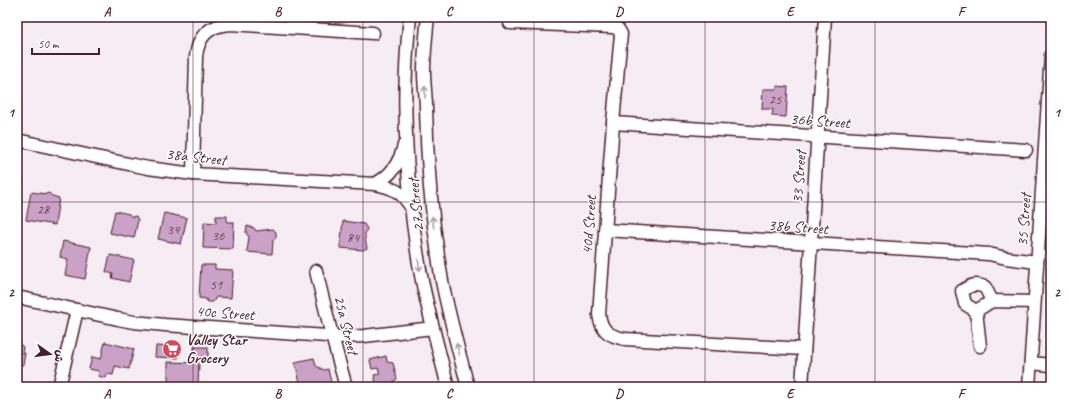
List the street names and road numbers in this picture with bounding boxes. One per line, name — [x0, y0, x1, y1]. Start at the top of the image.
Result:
street label: 36b Street — [789, 109, 852, 133]
street label: 38a Street — [165, 144, 230, 170]
street label: 33 Street — [787, 147, 811, 204]
street label: 27 Street — [403, 175, 429, 232]
street label: 35 Street — [1012, 190, 1036, 247]
street label: 40d Street — [577, 193, 601, 255]
street label: 38b Street — [767, 215, 830, 239]
street label: 25a Street — [329, 293, 364, 359]
street label: 40c Street — [195, 301, 257, 325]

